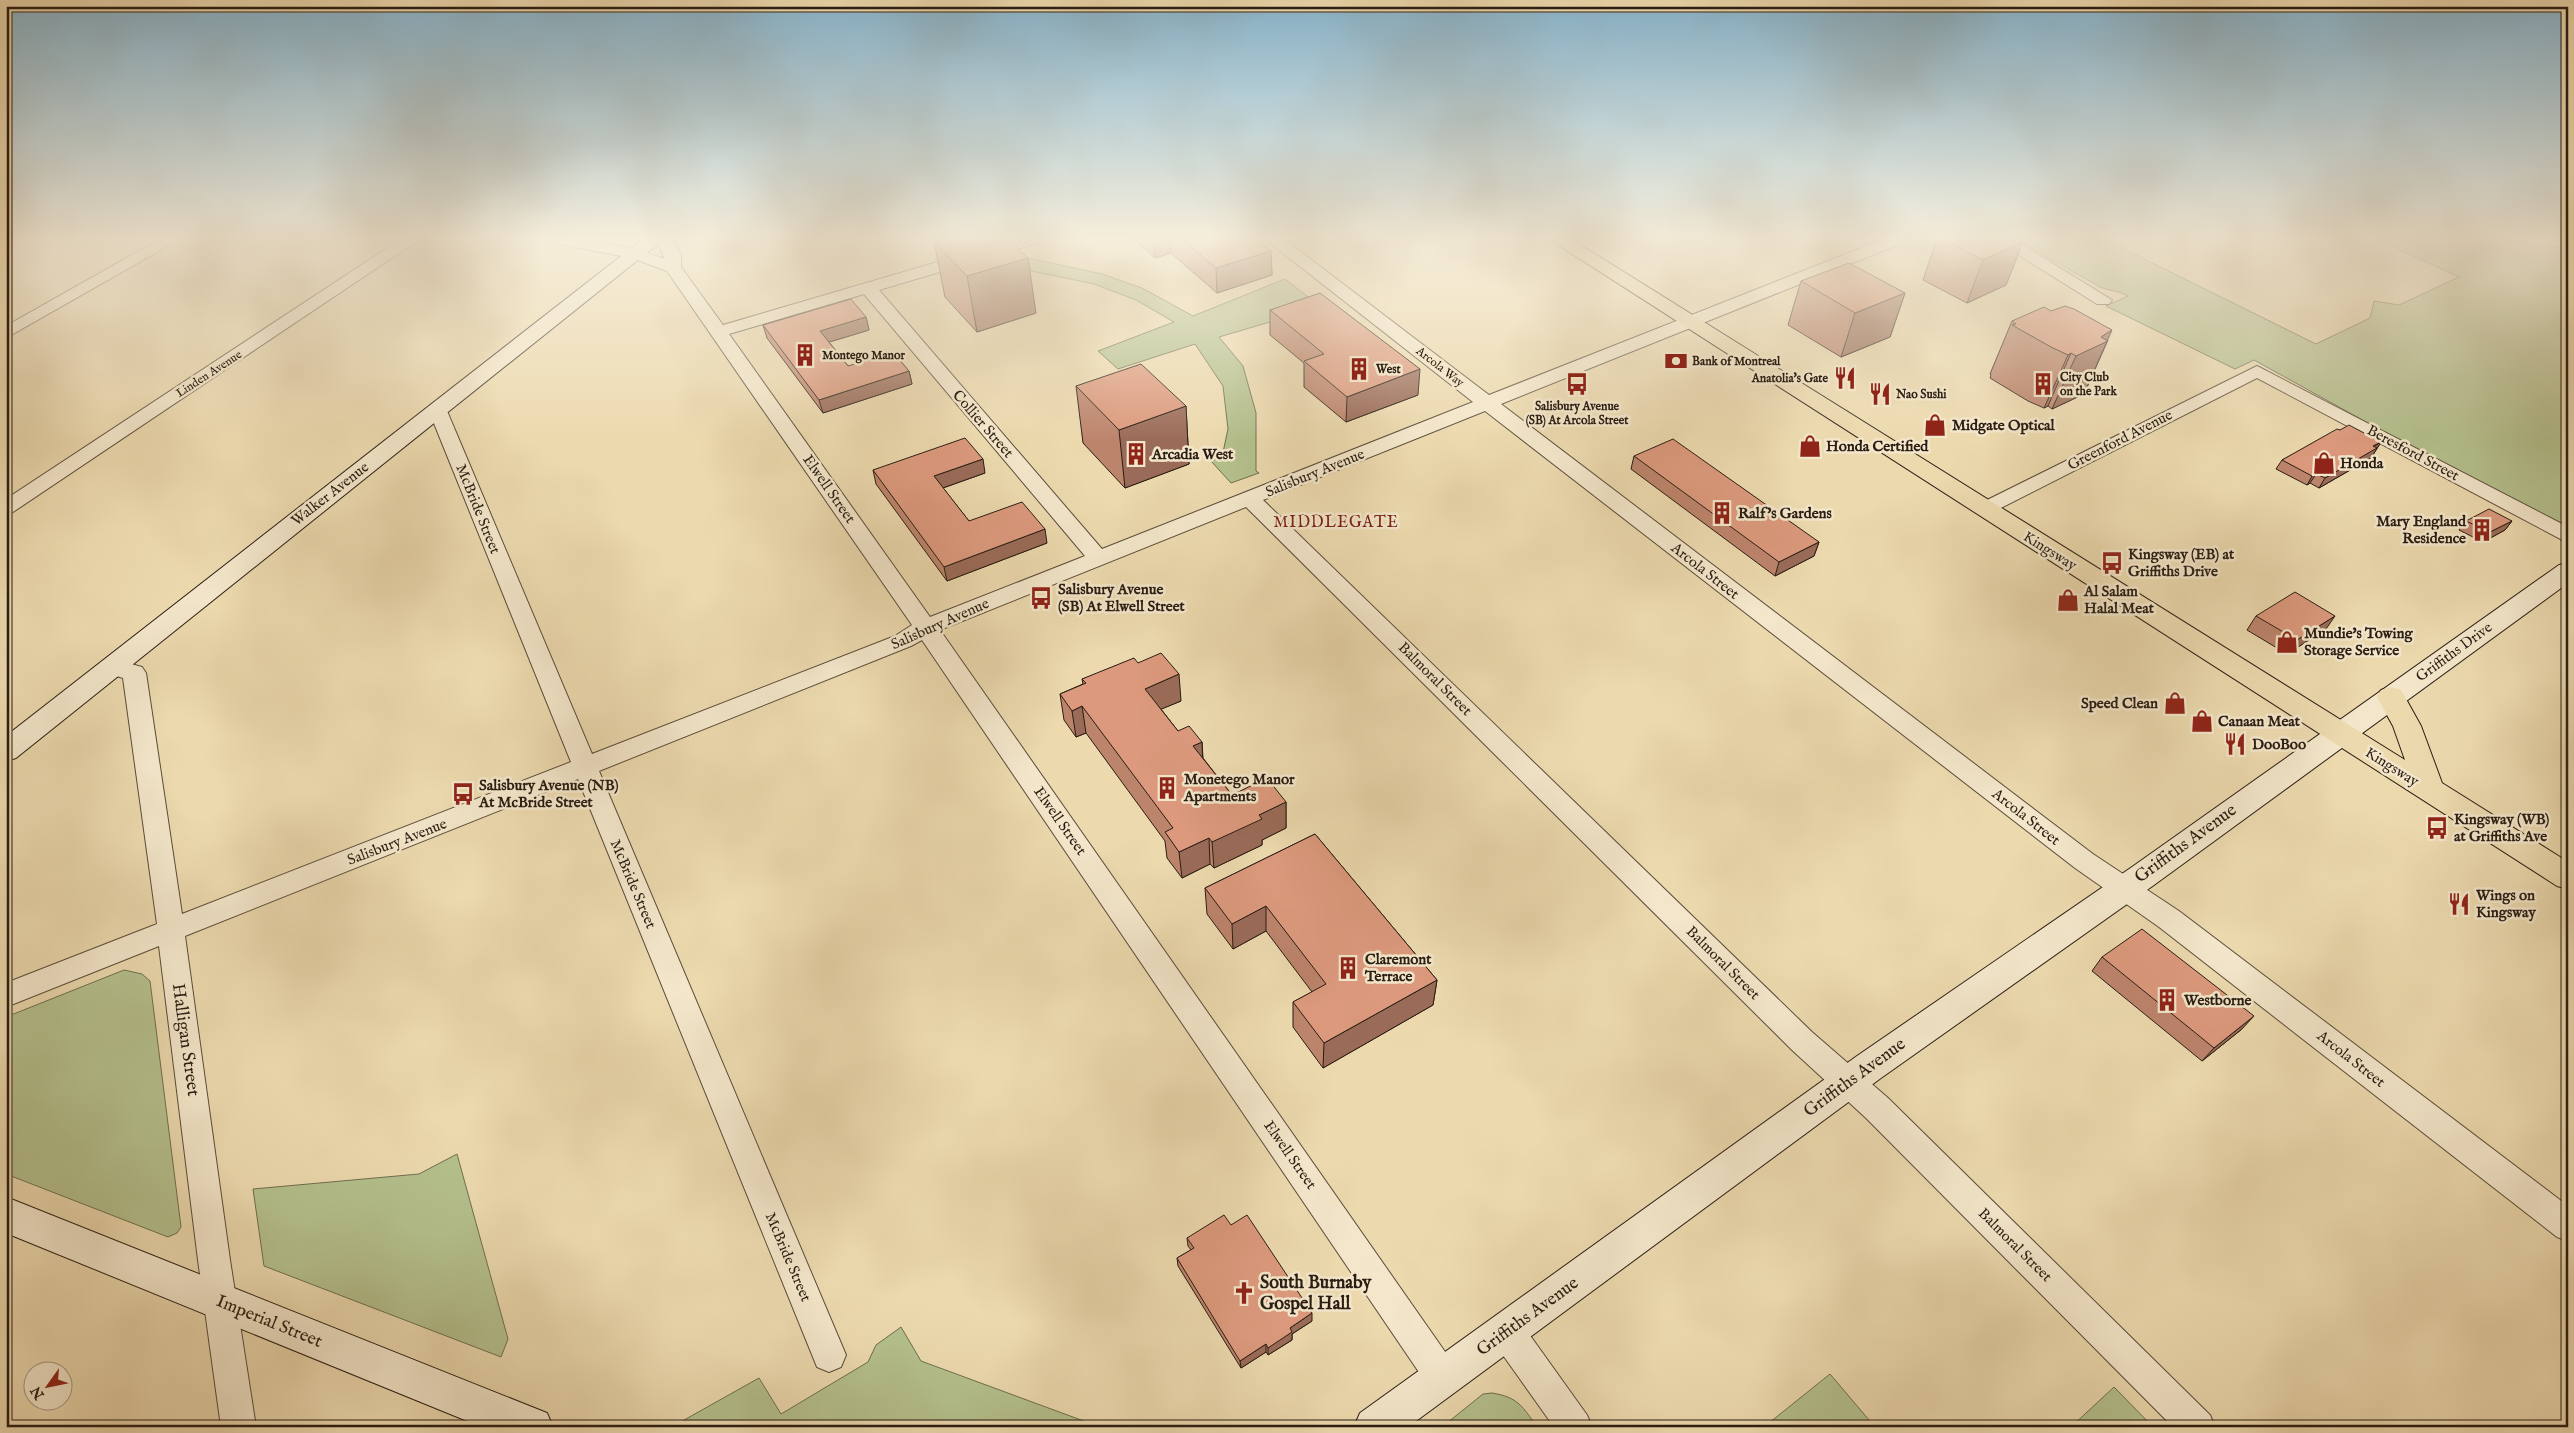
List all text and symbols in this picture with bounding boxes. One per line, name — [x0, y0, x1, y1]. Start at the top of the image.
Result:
building icon: Montego Manor — [792, 342, 818, 368]
street label: Arcola Way — [1412, 343, 1467, 390]
street label: Linden Avenue — [173, 347, 245, 401]
place label: Montego Manor — [822, 348, 905, 364]
bank icon: Bank of Montreal — [1663, 348, 1689, 374]
place label: Bank of Montreal — [1692, 354, 1781, 369]
building icon: West — [1346, 356, 1372, 382]
place label: West — [1375, 362, 1402, 377]
restaurant icon: Anatolia's Gate — [1832, 365, 1858, 391]
place label: City Club on the Park — [2060, 370, 2117, 399]
bus stop icon: Salisbury Avenue (SB) At Arcola Street — [1564, 371, 1590, 397]
place label: Anatolia's Gate — [1751, 371, 1828, 386]
building icon: City Club on the Park — [2030, 371, 2056, 397]
restaurant icon: Nao Sushi — [1867, 381, 1893, 407]
street label: Collier Street — [948, 386, 1018, 462]
place label: Nao Sushi — [1895, 387, 1947, 402]
place label: Salisbury Avenue (SB) At Arcola Street — [1526, 399, 1629, 428]
street label: Greenford Avenue — [2064, 405, 2176, 475]
shop icon: Midgate Optical — [1922, 412, 1948, 438]
place label: Midgate Optical — [1952, 416, 2056, 435]
street label: Beresford Street — [2364, 421, 2462, 485]
shop icon: Honda Certified — [1797, 433, 1823, 459]
place label: Honda Certified — [1826, 437, 1929, 456]
building icon: Arcadia West — [1123, 441, 1149, 467]
street label: Salisbury Avenue — [1263, 444, 1367, 502]
place label: Arcadia West — [1151, 445, 1234, 464]
shop icon: Honda — [2311, 450, 2337, 476]
street label: Elwell Street — [798, 451, 860, 527]
place label: Honda — [2340, 454, 2384, 473]
street label: Walker Avenue — [287, 458, 373, 530]
street label: McBride Street — [451, 461, 505, 557]
building icon: Ralf's Gardens — [1709, 500, 1735, 526]
place label: Ralf's Gardens — [1738, 504, 1833, 523]
place label: Mary England Residence — [2376, 512, 2467, 548]
district label: MIDDLEGATE — [1273, 513, 1399, 533]
building icon: Mary England Residence — [2469, 517, 2495, 543]
street label: Kingsway — [2020, 527, 2081, 575]
street label: Arcola Street — [1666, 538, 1743, 603]
place label: Kingsway (EB) at Griffiths Drive — [2128, 545, 2235, 581]
bus stop icon: Kingsway (EB) at Griffiths Drive — [2099, 550, 2125, 576]
place label: Salisbury Avenue (SB) At Elwell Street — [1058, 580, 1186, 616]
place label: Al Salam Halal Meat — [2083, 582, 2155, 618]
bus stop icon: Salisbury Avenue (SB) At Elwell Street — [1028, 585, 1054, 611]
shop icon: Al Salam Halal Meat — [2055, 587, 2081, 613]
street label: Salisbury Avenue — [888, 594, 992, 654]
street label: Griffiths Drive — [2412, 618, 2496, 686]
place label: Mundie's Towing Storage Service — [2304, 624, 2413, 660]
shop icon: Mundie's Towing Storage Service — [2274, 629, 2300, 655]
street label: Balmoral Street — [1394, 638, 1476, 720]
shop icon: Speed Clean — [2162, 690, 2188, 716]
place label: Speed Clean — [2081, 694, 2158, 713]
shop icon: Canaan Meat — [2189, 708, 2215, 734]
place label: Canaan Meat — [2218, 712, 2301, 731]
restaurant icon: DooBoo — [2222, 731, 2248, 757]
place label: DooBoo — [2252, 735, 2306, 754]
street label: Kingsway — [2362, 743, 2423, 791]
place label: Monetego Manor Apartments — [1183, 770, 1295, 806]
building icon: Monetego Manor Apartments — [1154, 775, 1180, 801]
place label: Salisbury Avenue (NB) At McBride Street — [478, 776, 619, 812]
bus stop icon: Salisbury Avenue (NB) At McBride Street — [450, 781, 476, 807]
street label: Elwell Street — [1029, 783, 1091, 859]
street label: Arcola Street — [1987, 784, 2064, 849]
street label: Griffiths Avenue — [2130, 799, 2242, 889]
place label: Kingsway (WB) at Griffiths Ave — [2454, 810, 2550, 846]
street label: Salisbury Avenue — [344, 814, 450, 870]
bus stop icon: Kingsway (WB) at Griffiths Ave — [2424, 815, 2450, 841]
street label: McBride Street — [606, 836, 660, 932]
place label: Wings on Kingsway — [2475, 886, 2536, 922]
restaurant icon: Wings on Kingsway — [2446, 891, 2472, 917]
street label: Balmoral Street — [1682, 922, 1764, 1004]
place label: Claremont Terrace — [1364, 950, 1432, 986]
building icon: Claremont Terrace — [1335, 955, 1361, 981]
street label: Halligan Street — [166, 982, 204, 1098]
building icon: Westborne — [2154, 987, 2180, 1013]
place label: Westborne — [2183, 991, 2251, 1010]
street label: Arcola Street — [2312, 1026, 2389, 1091]
street label: Griffiths Avenue — [1799, 1033, 1911, 1123]
street label: Elwell Street — [1259, 1117, 1321, 1193]
street label: Balmoral Street — [1974, 1204, 2056, 1286]
street label: McBride Street — [761, 1209, 815, 1305]
place label: South Burnaby Gospel Hall — [1260, 1272, 1373, 1316]
street label: Griffiths Avenue — [1472, 1272, 1584, 1362]
church icon: South Burnaby Gospel Hall — [1231, 1280, 1257, 1306]
street label: Imperial Street — [213, 1290, 325, 1354]
north arrow — [22, 1360, 72, 1410]
text: N — [27, 1383, 49, 1403]

